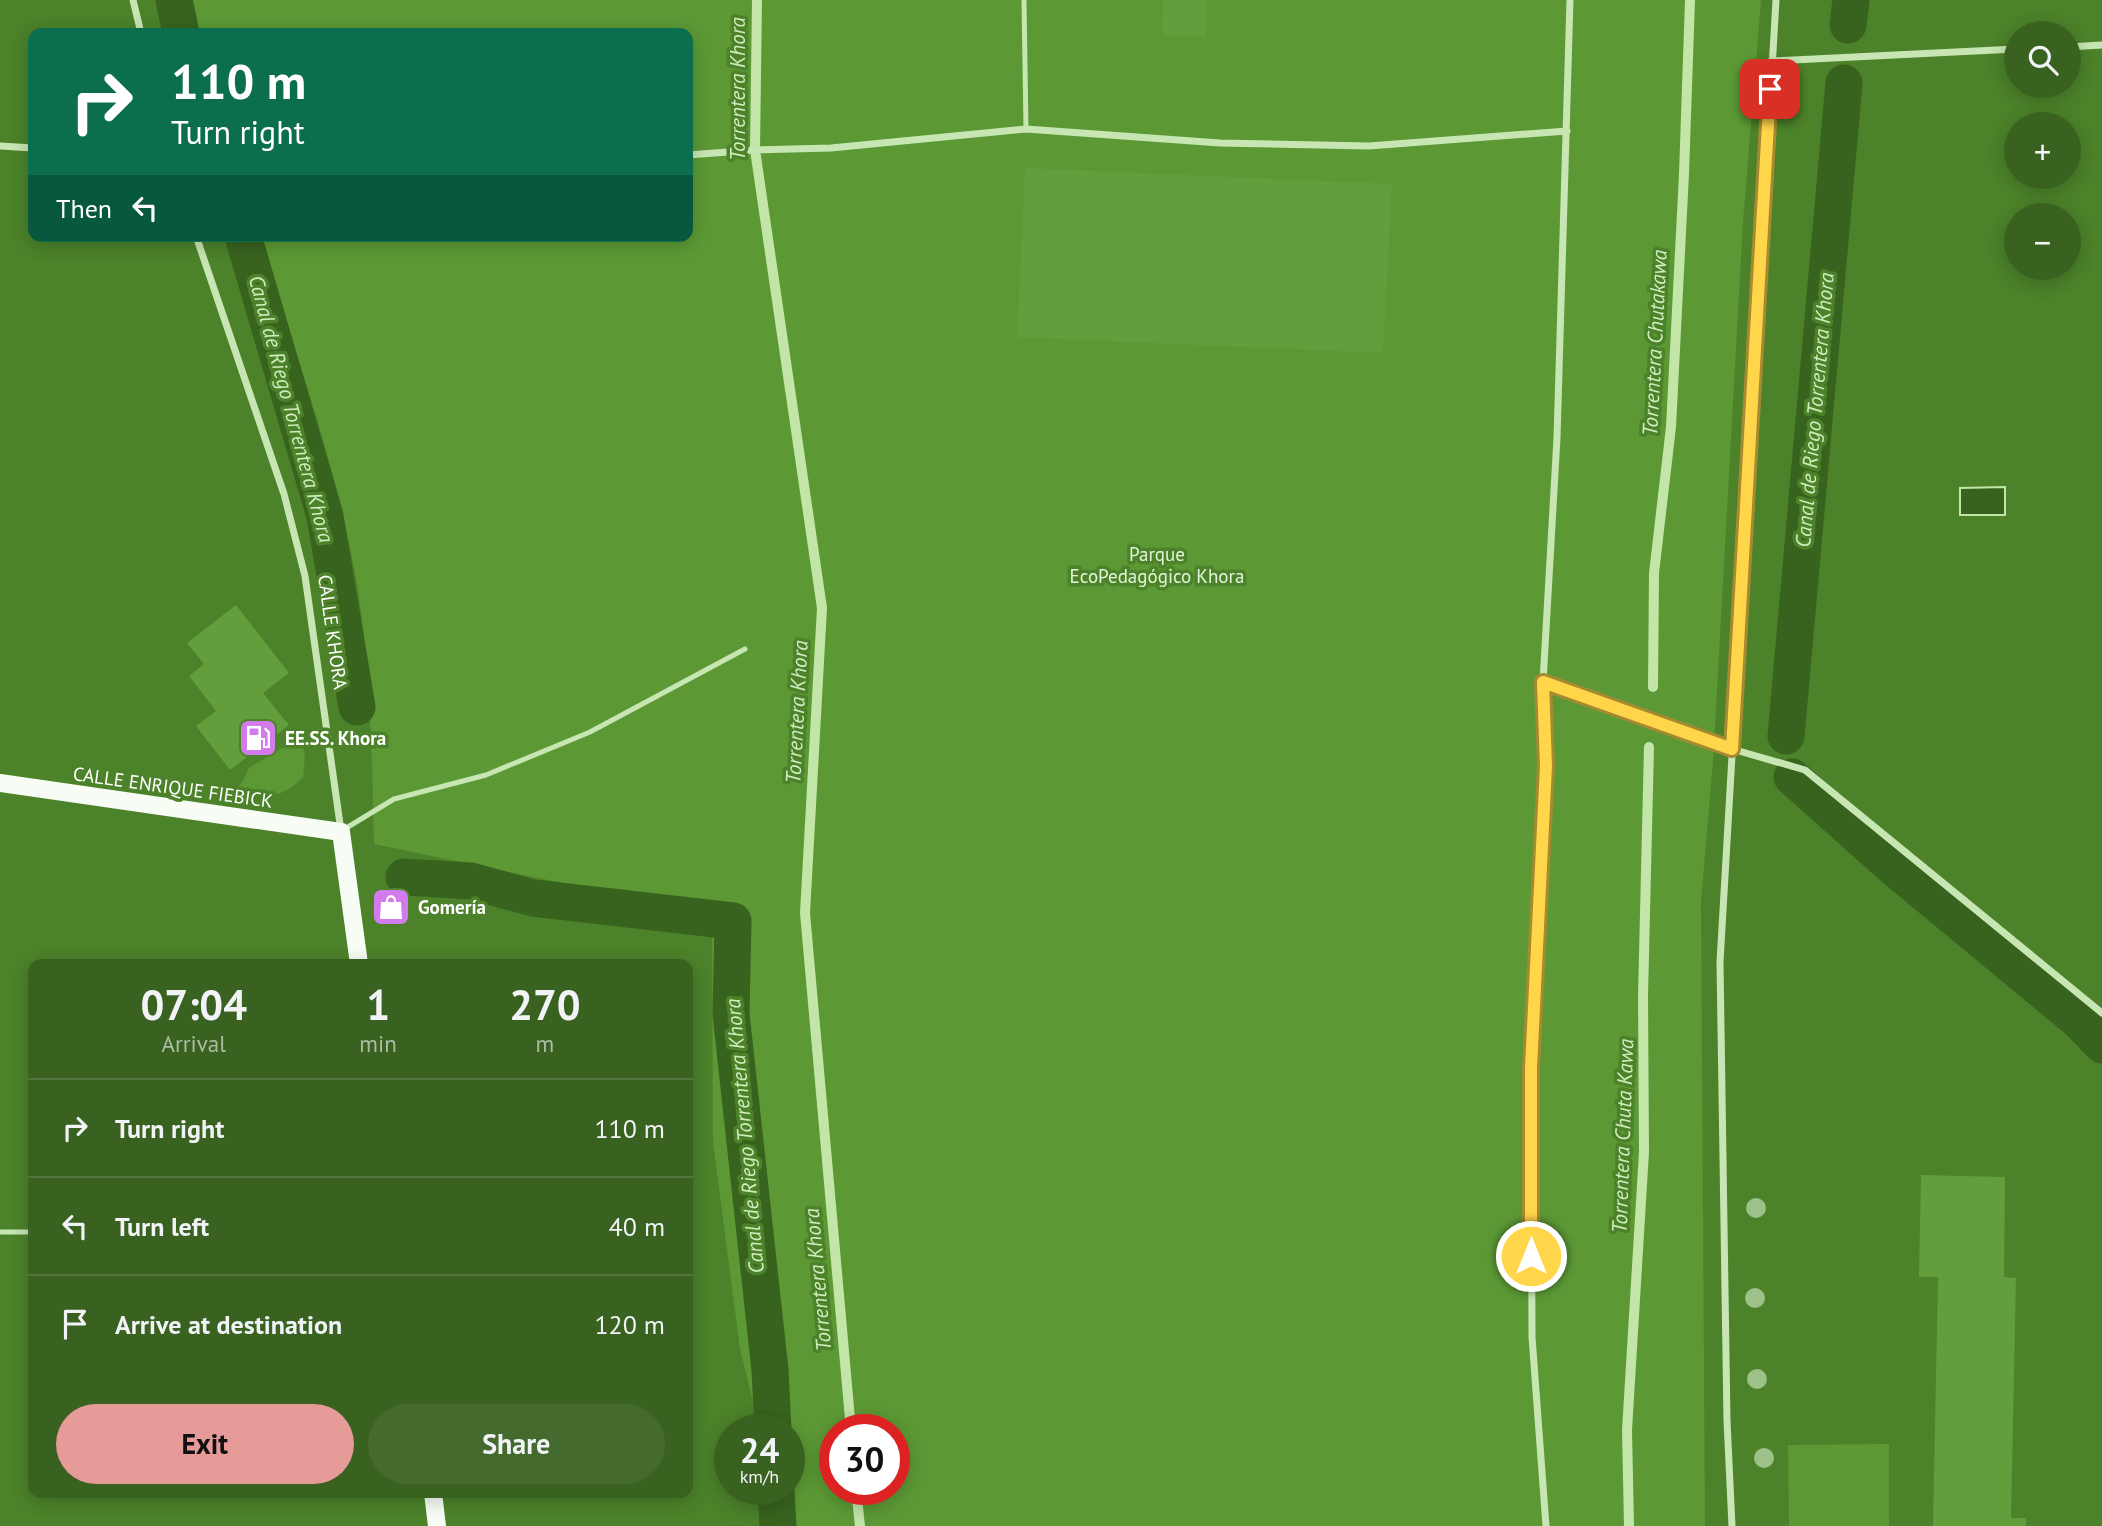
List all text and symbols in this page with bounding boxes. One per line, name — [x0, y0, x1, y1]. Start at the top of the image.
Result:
water label: Torrentera Khora — [724, 16, 751, 161]
map controls — [2004, 21, 2081, 280]
button: search — [2004, 21, 2081, 98]
text: 110 m — [171, 49, 306, 113]
icon: right — [56, 56, 147, 147]
pin — [1740, 59, 1800, 119]
icon: arrive — [1751, 70, 1789, 108]
text: Turn right — [171, 111, 305, 153]
button: + — [2004, 112, 2081, 189]
icon: left — [126, 189, 164, 227]
text: Then — [56, 192, 112, 225]
button: − — [2004, 203, 2081, 280]
water label: Torrentera Chutakawa — [1636, 248, 1673, 437]
water label: Canal de Riego Torrentera Khora — [1789, 271, 1840, 548]
water label: Canal de Riego Torrentera Khora — [243, 272, 340, 546]
park label: Parque EcoPedagógico Khora — [1070, 542, 1244, 588]
street label: CALLE KHORA — [313, 573, 353, 691]
water label: Torrentera Khora — [779, 639, 814, 784]
fuel station icon: EE.SS. Khora — [237, 717, 279, 759]
place label: EE.SS. Khora — [285, 726, 386, 750]
street label: CALLE ENRIQUE FIEBICK — [72, 761, 274, 813]
shop icon: Gomería — [370, 886, 412, 928]
place label: Gomería — [418, 895, 486, 919]
text: 07:04 — [140, 977, 247, 1032]
text: 1 — [366, 977, 390, 1032]
text: 270 — [509, 977, 581, 1032]
water label: Canal de Riego Torrentera Khora — [719, 997, 770, 1274]
text: Arrival — [161, 1029, 226, 1058]
text: min — [359, 1029, 397, 1058]
text: m — [536, 1029, 554, 1058]
water label: Torrentera Chuta Kawa — [1606, 1037, 1639, 1234]
icon: right — [56, 1109, 94, 1147]
text: Turn right — [115, 1112, 224, 1145]
text: 110 m — [594, 1112, 665, 1145]
icon: left — [56, 1207, 94, 1245]
water label: Torrentera Khora — [798, 1207, 837, 1353]
text: Turn left — [115, 1210, 209, 1243]
text: 40 m — [609, 1210, 665, 1243]
position arrow — [1494, 1219, 1568, 1293]
icon: arrive — [56, 1305, 94, 1343]
text: Arrive at destination — [115, 1308, 342, 1341]
text: 120 m — [594, 1308, 665, 1341]
button: Exit — [56, 1404, 354, 1484]
button: Share — [368, 1404, 665, 1484]
speed limit sign: 30 — [819, 1414, 910, 1505]
text: 24 — [740, 1427, 779, 1473]
text: km/h — [740, 1465, 779, 1488]

